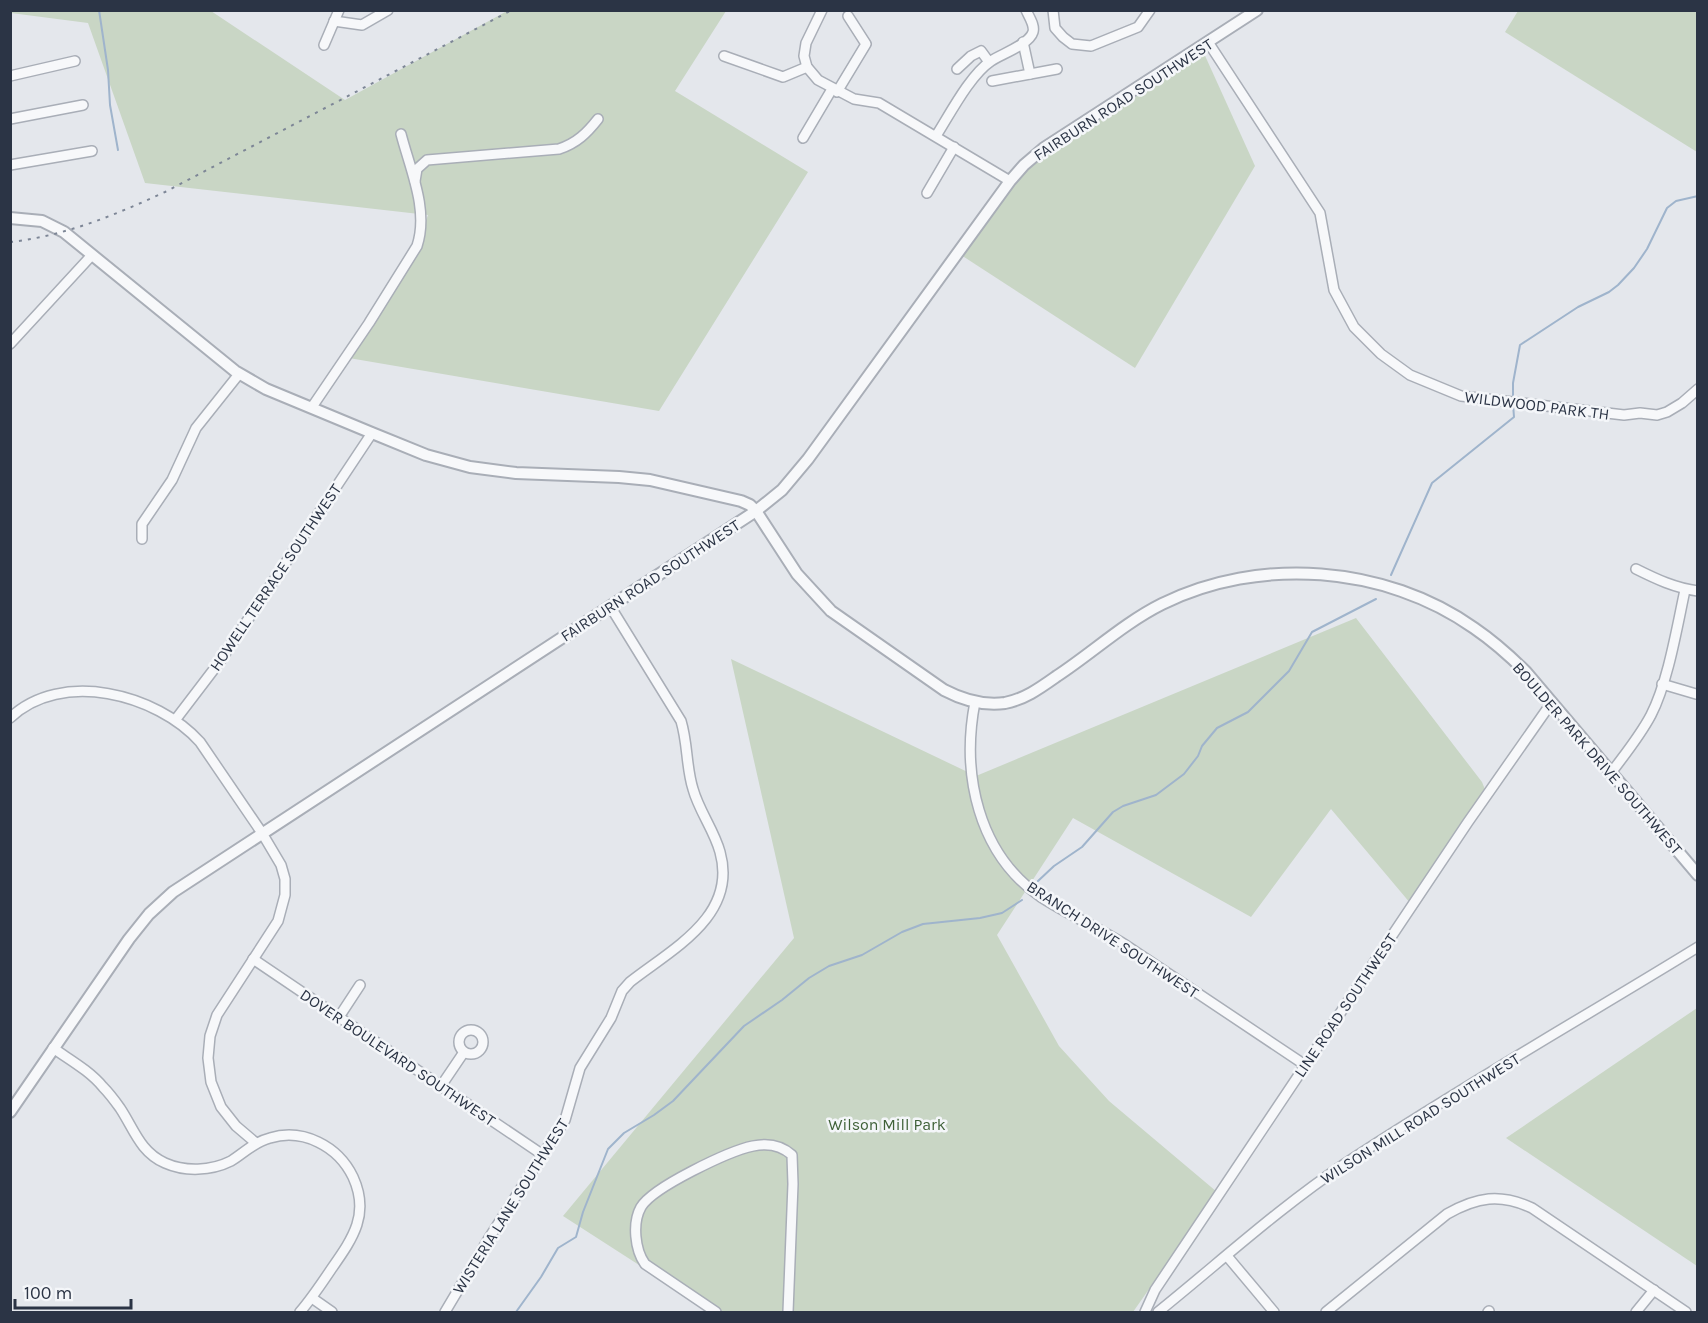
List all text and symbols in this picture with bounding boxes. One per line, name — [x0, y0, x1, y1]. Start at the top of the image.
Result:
street label: FAIRBURN ROAD SOUTHWEST — [1030, 34, 1216, 164]
street label: WILDWOOD PARK TH — [1464, 387, 1610, 424]
street label: HOWELL TERRACE SOUTHWEST — [206, 480, 345, 674]
street label: FAIRBURN ROAD SOUTHWEST — [557, 515, 743, 645]
street label: BOULDER PARK DRIVE SOUTHWEST — [1509, 658, 1686, 858]
street label: BRANCH DRIVE SOUTHWEST — [1023, 877, 1202, 1002]
street label: LINE ROAD SOUTHWEST — [1290, 930, 1401, 1081]
street label: DOVER BOULEVARD SOUTHWEST — [296, 985, 499, 1130]
street label: WILSON MILL ROAD SOUTHWEST — [1317, 1049, 1524, 1188]
street label: WISTERIA LANE SOUTHWEST — [449, 1115, 572, 1297]
park label: Wilson Mill Park — [828, 1115, 946, 1134]
scale bar — [15, 1272, 130, 1310]
text: 100 m — [24, 1282, 72, 1304]

